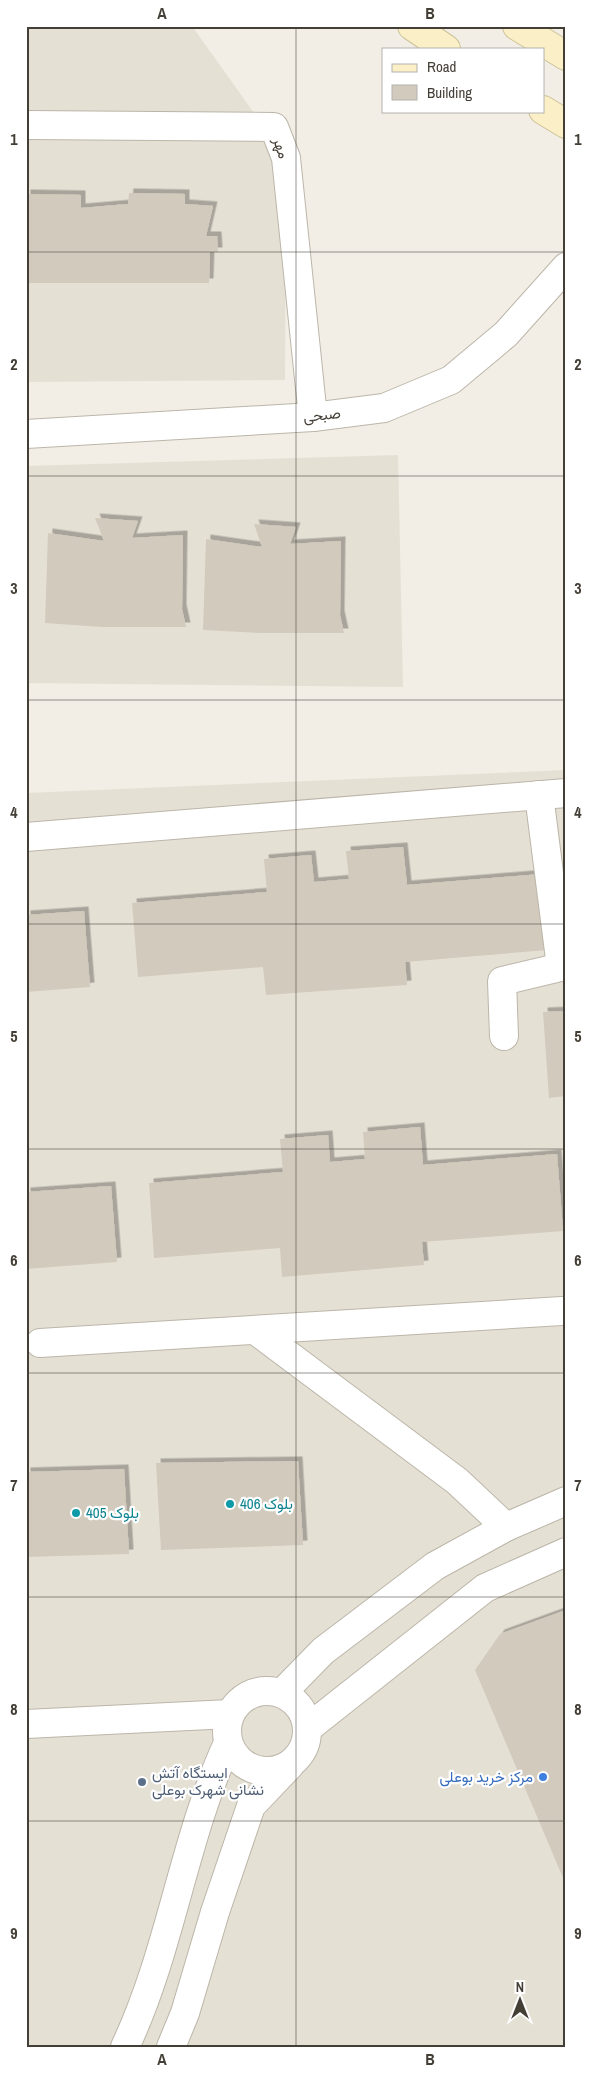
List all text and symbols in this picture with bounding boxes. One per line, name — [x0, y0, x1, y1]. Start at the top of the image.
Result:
text: A — [157, 2, 167, 24]
text: B — [425, 2, 435, 24]
legend — [382, 48, 544, 112]
text: Road — [427, 56, 456, 77]
text: Building — [427, 82, 472, 103]
text: 1 — [10, 128, 18, 150]
text: 1 — [574, 128, 582, 150]
street label: مهر — [268, 134, 295, 161]
text: 2 — [10, 353, 18, 375]
text: 2 — [574, 353, 582, 375]
street label: صبحی — [302, 402, 342, 427]
text: 3 — [10, 577, 18, 599]
text: 3 — [574, 577, 582, 599]
text: 4 — [10, 801, 18, 823]
text: 4 — [574, 801, 582, 823]
text: 5 — [10, 1025, 18, 1047]
text: 5 — [574, 1025, 582, 1047]
text: 6 — [10, 1249, 18, 1271]
text: 6 — [574, 1249, 582, 1271]
text: 7 — [10, 1474, 18, 1496]
text: 7 — [574, 1474, 582, 1496]
place label: بلوک 406 — [240, 1493, 293, 1514]
marker: بلوک 406 — [224, 1498, 236, 1510]
place label: بلوک 405 — [86, 1502, 139, 1523]
marker: بلوک 405 — [70, 1507, 82, 1519]
text: 8 — [10, 1698, 18, 1720]
text: 8 — [574, 1698, 582, 1720]
place label: ایستگاه آتش نشانی شهرک بوعلی — [152, 1762, 264, 1800]
place label: مرکز خرید بوعلی — [439, 1766, 533, 1787]
marker: مرکز خرید بوعلی — [537, 1771, 549, 1783]
marker: ایستگاه آتش نشانی شهرک بوعلی — [136, 1776, 148, 1788]
text: 9 — [10, 1922, 18, 1944]
text: 9 — [574, 1922, 582, 1944]
north arrow — [494, 1976, 544, 2026]
text: N — [516, 1978, 524, 1996]
text: A — [157, 2048, 167, 2070]
text: B — [425, 2048, 435, 2070]

